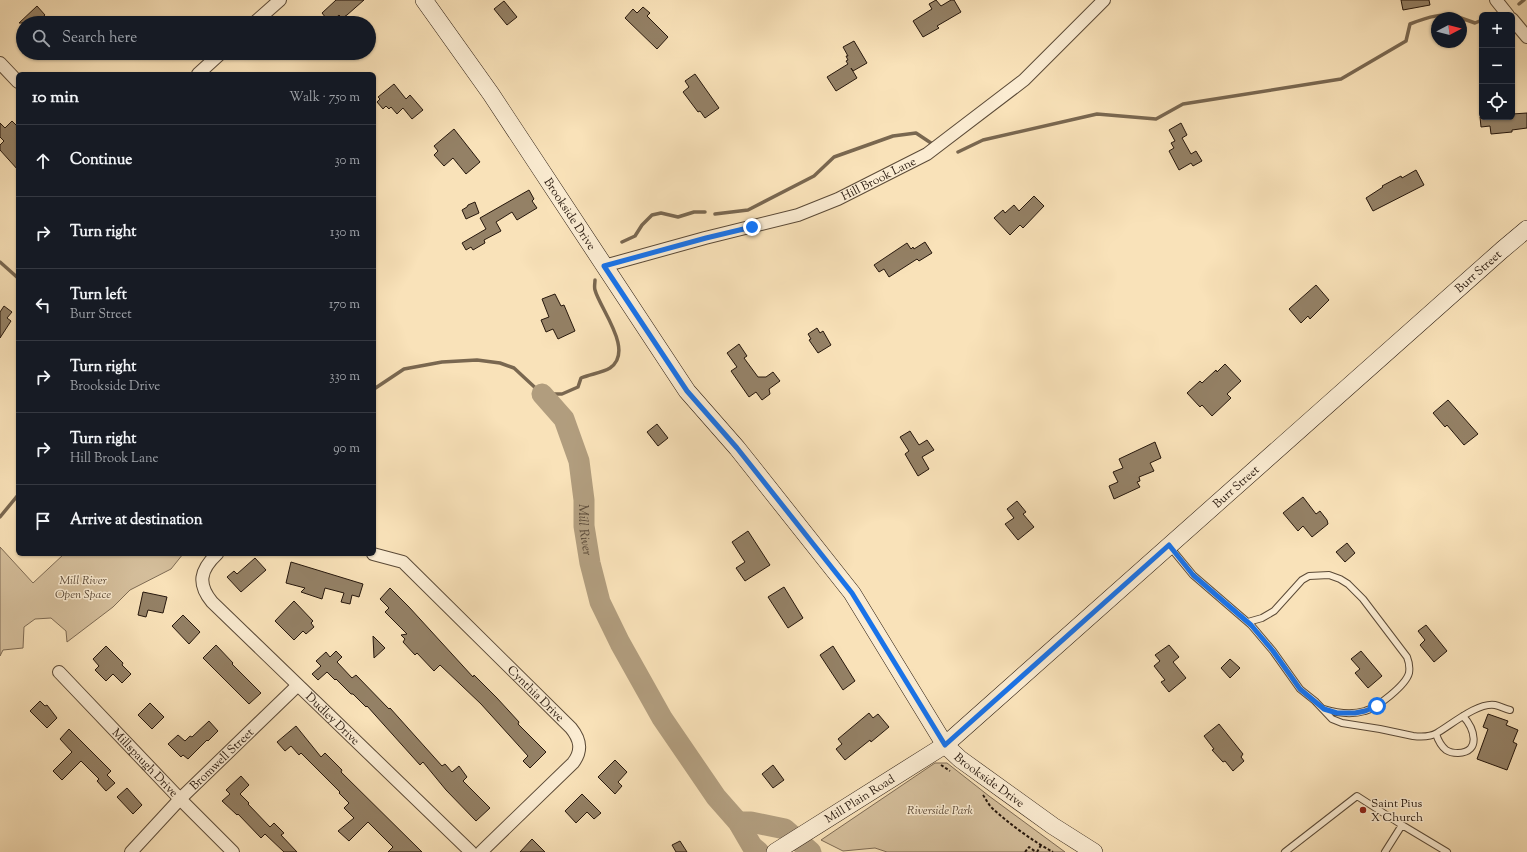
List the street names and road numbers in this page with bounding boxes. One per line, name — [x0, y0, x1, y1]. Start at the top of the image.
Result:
street label: Hill Brook Lane — [838, 153, 920, 206]
street label: Brookside Drive — [539, 175, 600, 255]
street label: Burr Street — [1451, 246, 1506, 298]
street label: Burr Street — [1209, 462, 1264, 513]
street label: Cynthia Drive — [503, 662, 568, 727]
street label: Dudley Drive — [301, 689, 364, 750]
street label: Bromwell Street — [186, 724, 258, 795]
street label: Millspaugh Drive — [107, 725, 182, 802]
street label: Brookside Drive — [949, 749, 1028, 813]
street label: Mill Plain Road — [822, 771, 899, 828]

